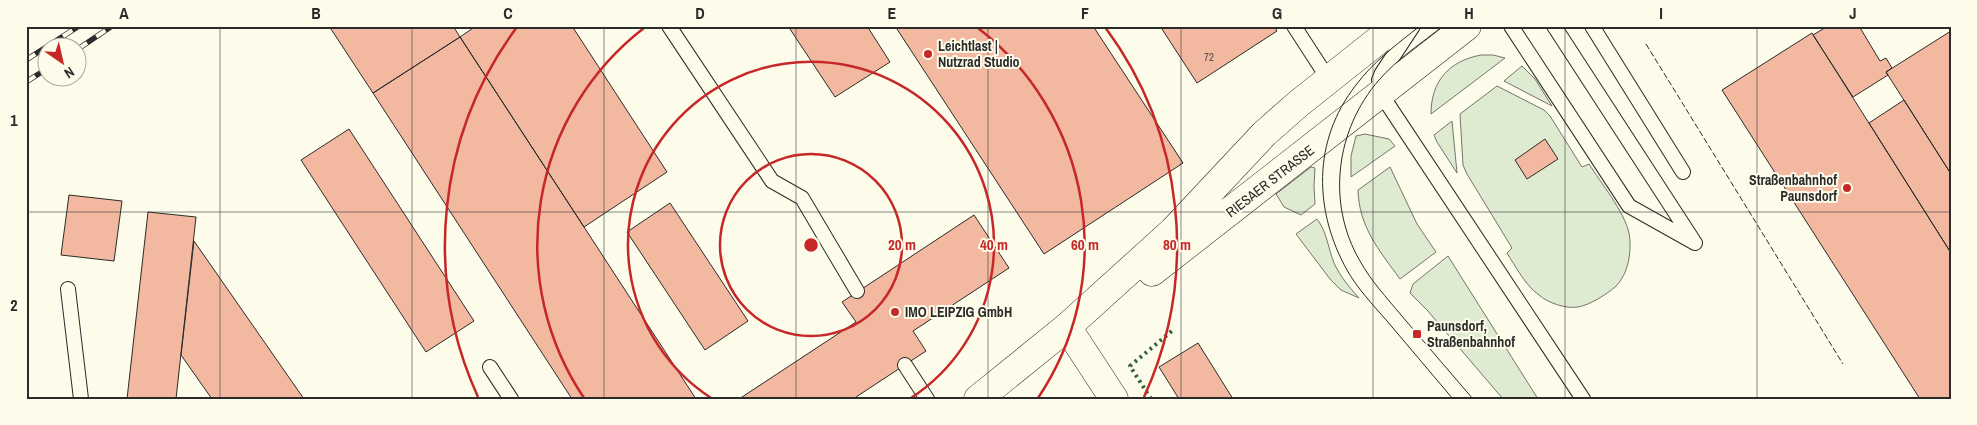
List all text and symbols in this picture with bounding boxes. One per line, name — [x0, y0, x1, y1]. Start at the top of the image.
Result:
text: A — [119, 2, 129, 24]
text: B — [311, 2, 321, 24]
text: C — [503, 2, 513, 24]
text: D — [695, 2, 705, 24]
text: E — [888, 2, 897, 24]
text: F — [1081, 2, 1089, 24]
text: G — [1272, 2, 1282, 24]
text: H — [1464, 2, 1474, 24]
text: I — [1659, 2, 1663, 24]
text: J — [1849, 2, 1857, 24]
place label: Leichtlast | Nutzrad Studio — [938, 37, 1020, 71]
north arrow — [38, 38, 88, 88]
marker: Leichtlast | Nutzrad Studio — [922, 48, 934, 60]
house number: 72 — [1204, 50, 1214, 64]
text: N — [61, 63, 78, 83]
text: 1 — [10, 109, 18, 131]
street label: RIESAER STRASSE — [1222, 141, 1318, 221]
place label: Straßenbahnhof Paunsdorf — [1749, 171, 1837, 205]
marker: Straßenbahnhof Paunsdorf — [1841, 182, 1853, 194]
text: 20 m — [888, 234, 916, 255]
text: 40 m — [980, 234, 1008, 255]
text: 60 m — [1071, 234, 1099, 255]
text: 80 m — [1163, 234, 1191, 255]
centre of rings — [802, 236, 820, 254]
text: 2 — [10, 294, 18, 316]
place label: IMO LEIPZIG GmbH — [905, 303, 1012, 321]
marker: IMO LEIPZIG GmbH — [889, 306, 901, 318]
place label: Paunsdorf, Straßenbahnhof — [1427, 317, 1515, 351]
marker: Paunsdorf, Straßenbahnhof — [1411, 328, 1423, 340]

